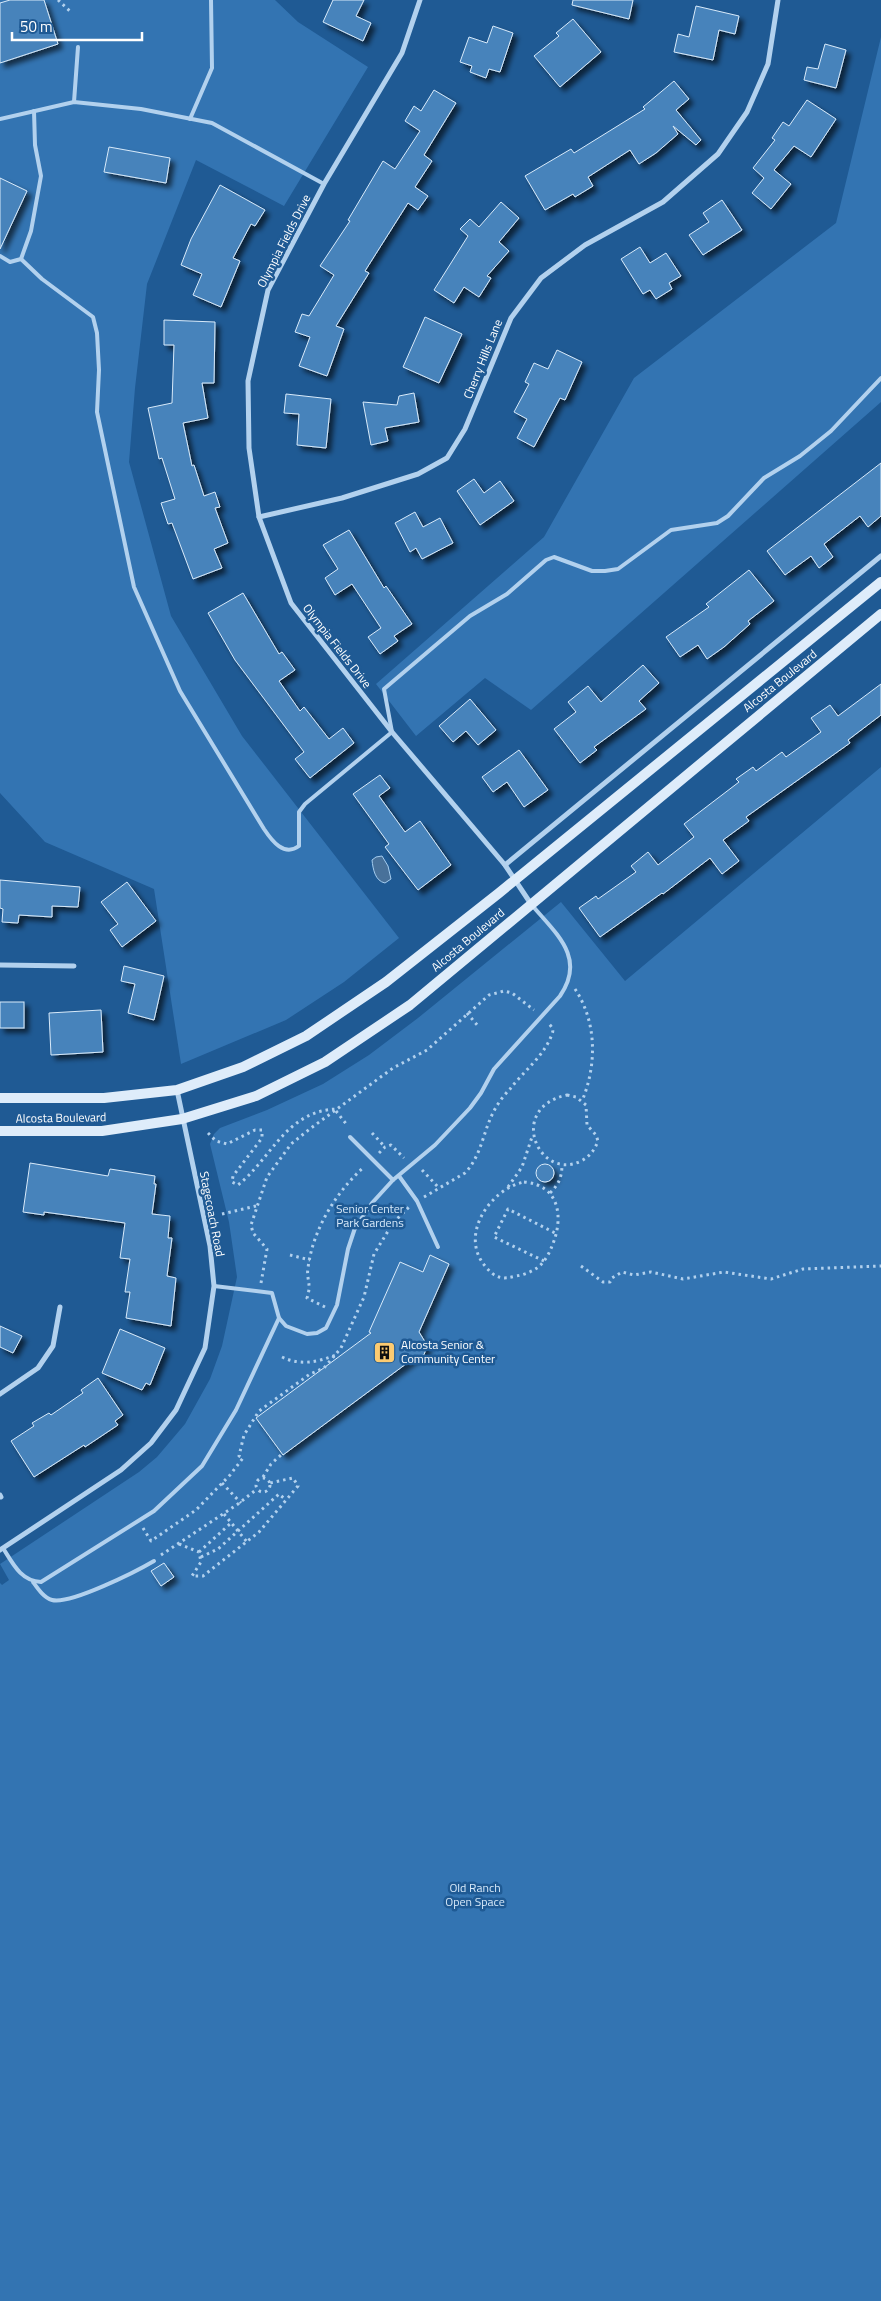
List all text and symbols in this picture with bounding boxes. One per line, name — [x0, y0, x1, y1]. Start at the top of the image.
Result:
scale bar — [12, 10, 142, 42]
text: 50 m — [20, 15, 53, 38]
street label: Olympia Fields Drive — [252, 191, 315, 291]
street label: Cherry Hills Lane — [458, 316, 507, 402]
street label: Olympia Fields Drive — [298, 599, 377, 692]
street label: Alcosta Boulevard — [738, 645, 821, 717]
street label: Alcosta Boulevard — [427, 903, 509, 976]
street label: Alcosta Boulevard — [15, 1107, 107, 1128]
street label: Stagecoach Road — [195, 1170, 230, 1258]
park label: Senior Center Park Gardens — [336, 1199, 404, 1232]
place label: Alcosta Senior & Community Center — [401, 1335, 495, 1368]
building icon: Alcosta Senior & Community Center — [373, 1340, 397, 1364]
park label: Old Ranch Open Space — [445, 1878, 505, 1911]

